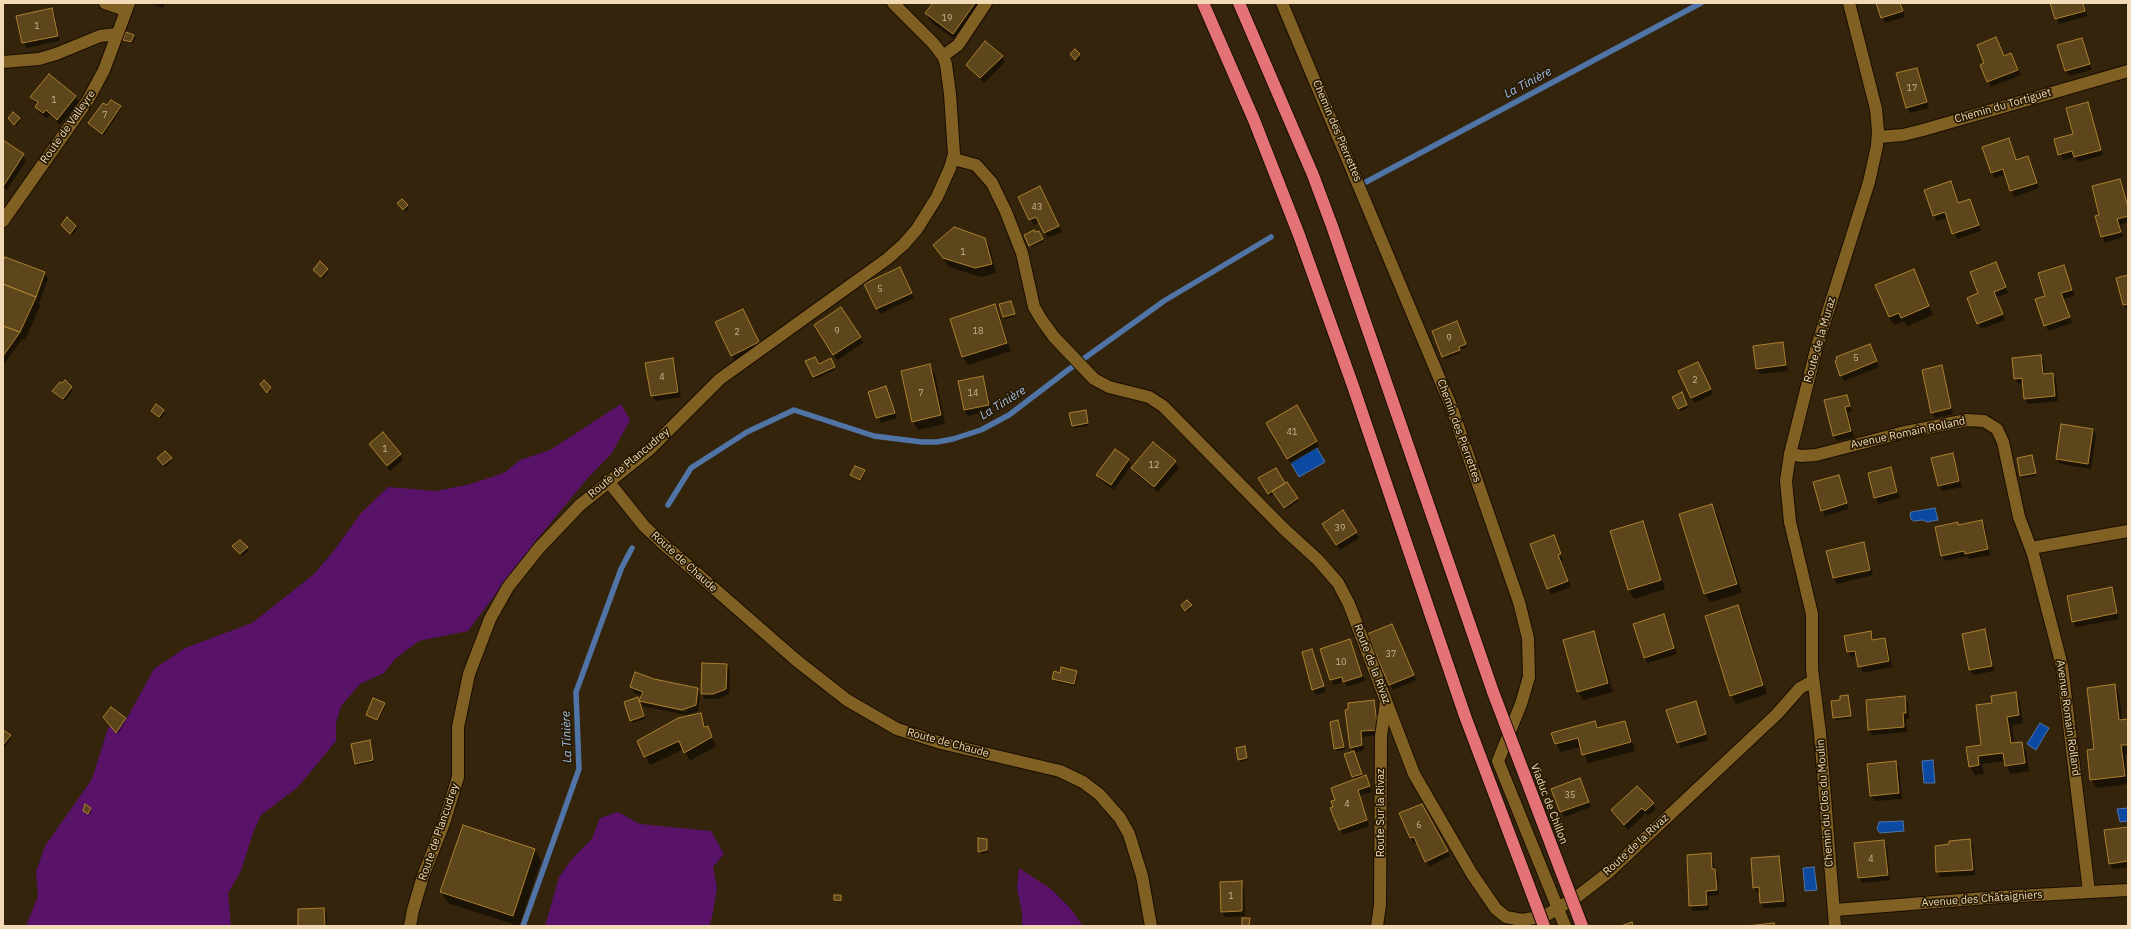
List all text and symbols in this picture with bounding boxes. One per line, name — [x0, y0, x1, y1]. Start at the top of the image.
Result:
house number: 19 — [942, 13, 952, 23]
house number: 1 — [34, 21, 40, 31]
water label: La Tinière — [1502, 64, 1554, 102]
street label: Chemin des Pierrettes — [1310, 78, 1364, 184]
house number: 17 — [1907, 83, 1917, 93]
street label: Chemin du Tortiguet — [1953, 86, 2053, 126]
street label: Route de Valleyre — [38, 88, 98, 166]
house number: 1 — [51, 95, 57, 105]
house number: 7 — [102, 110, 108, 120]
house number: 43 — [1032, 202, 1042, 212]
house number: 1 — [960, 247, 966, 257]
house number: 5 — [877, 284, 883, 294]
street label: Route de la Muraz — [1801, 296, 1839, 384]
house number: 9 — [834, 326, 840, 336]
house number: 18 — [973, 326, 983, 336]
house number: 2 — [734, 327, 740, 337]
house number: 9 — [1446, 333, 1452, 343]
house number: 5 — [1853, 353, 1859, 363]
house number: 4 — [659, 372, 665, 382]
house number: 2 — [1692, 375, 1698, 385]
street label: Chemin des Pierrettes — [1434, 377, 1484, 485]
water label: La Tinière — [977, 383, 1029, 423]
house number: 7 — [918, 388, 924, 398]
house number: 14 — [968, 388, 978, 398]
street label: Avenue Romain Rolland — [1849, 414, 1967, 452]
street label: Route de Plancudrey — [586, 425, 672, 501]
house number: 41 — [1287, 427, 1297, 437]
house number: 1 — [382, 444, 388, 454]
house number: 12 — [1149, 460, 1159, 470]
house number: 39 — [1335, 523, 1345, 533]
street label: Route de Chaude — [648, 529, 720, 595]
street label: Route de la Rivaz — [1351, 622, 1393, 706]
house number: 37 — [1386, 649, 1396, 659]
house number: 10 — [1336, 657, 1346, 667]
street label: Avenue Romain Rolland — [2053, 659, 2083, 777]
water label: La Tinière — [559, 711, 575, 763]
street label: Route de Chaude — [906, 726, 990, 760]
street label: Chemin du Clos du Moulin — [1814, 739, 1836, 867]
street label: Viaduc de Chillon — [1528, 762, 1570, 846]
street label: Route Sur la Rivaz — [1374, 769, 1388, 857]
street label: Route de Plancudrey — [416, 782, 462, 882]
house number: 35 — [1565, 790, 1575, 800]
house number: 4 — [1344, 799, 1350, 809]
street label: Route de la Rivaz — [1601, 811, 1671, 879]
house number: 6 — [1416, 820, 1422, 830]
house number: 4 — [1868, 854, 1874, 864]
street label: Avenue des Châtaigniers — [1921, 888, 2043, 910]
house number: 1 — [1228, 891, 1234, 901]

